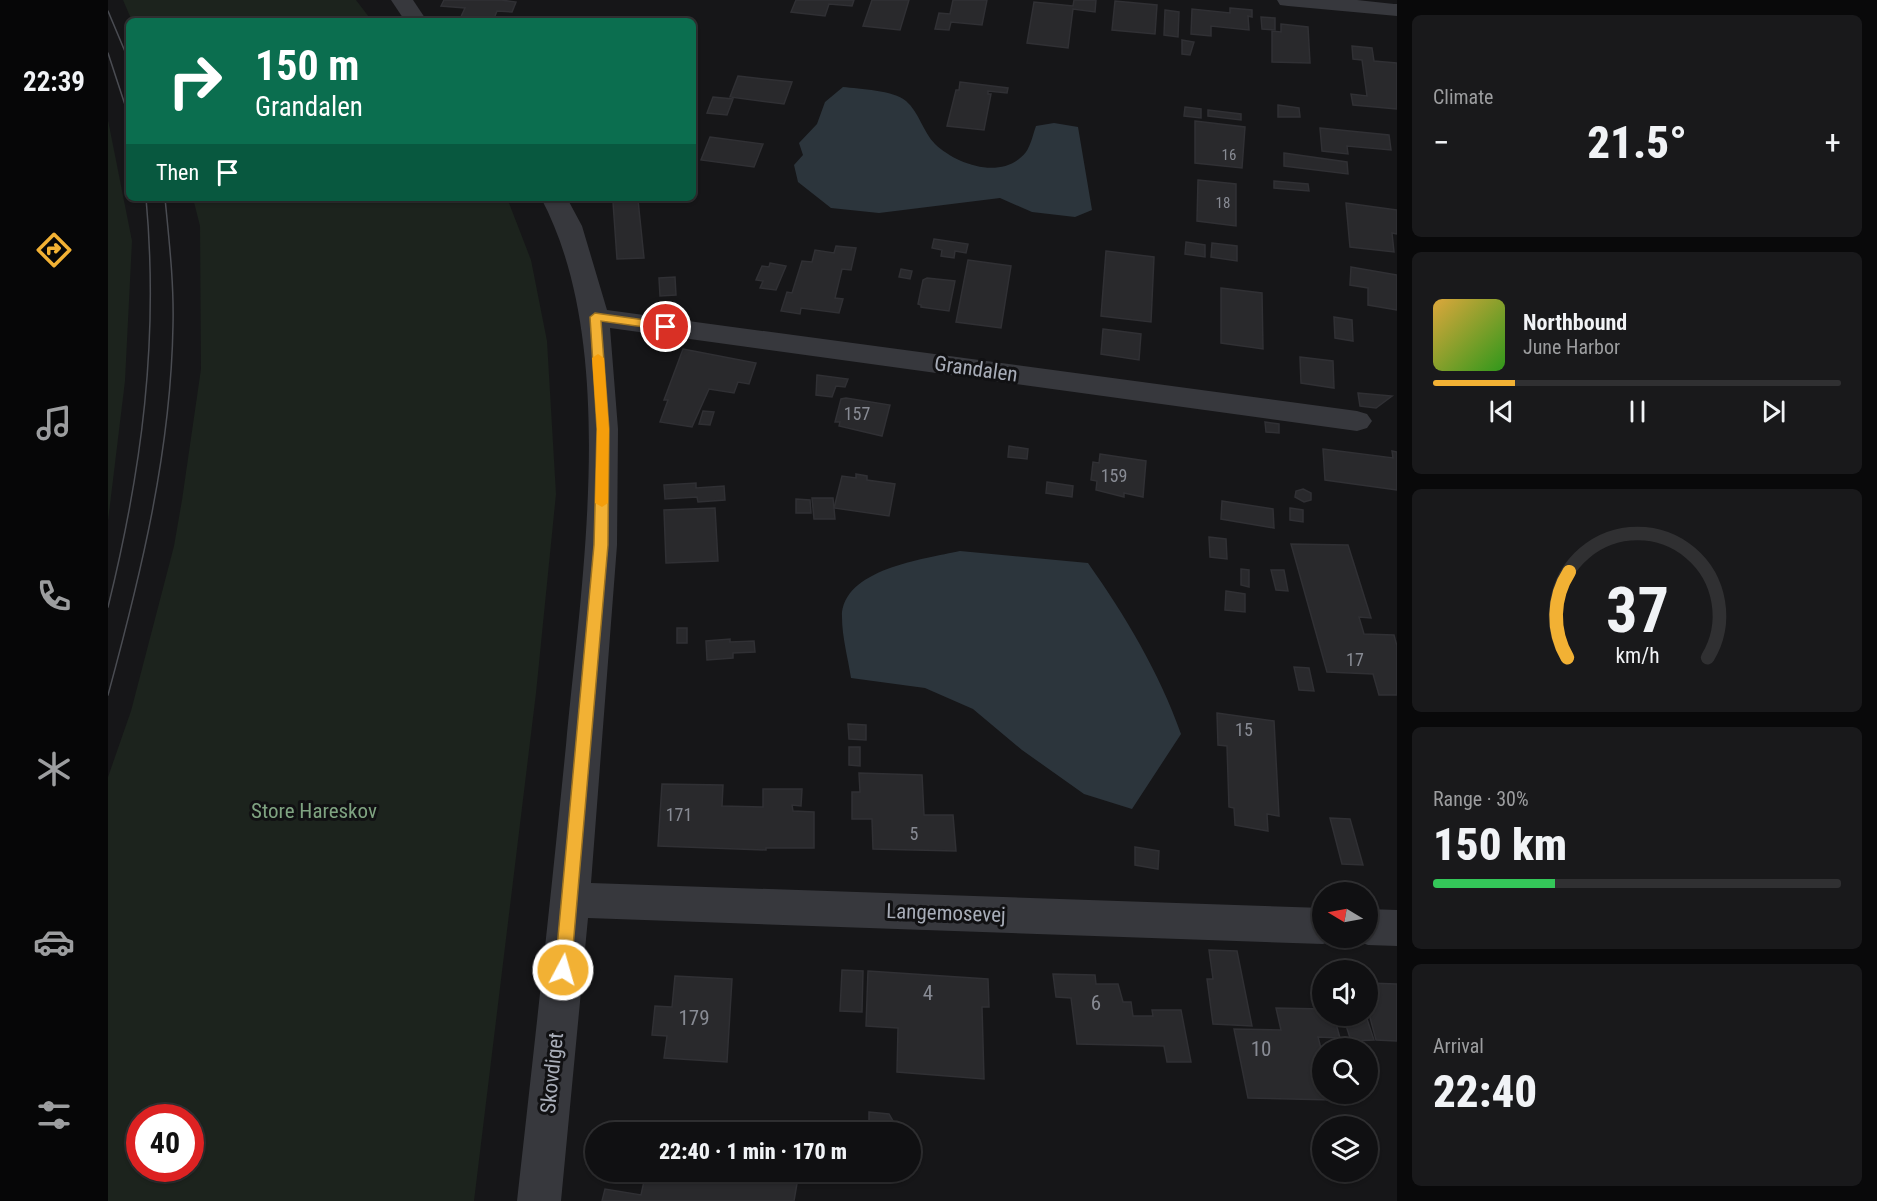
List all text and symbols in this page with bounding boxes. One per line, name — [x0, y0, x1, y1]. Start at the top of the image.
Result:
text: 150 m — [255, 41, 360, 90]
icon: right — [156, 42, 234, 120]
text: 22:39 — [23, 66, 85, 98]
text: Climate — [1433, 85, 1493, 109]
text: Grandalen — [255, 91, 363, 123]
text: 21.5° — [1587, 116, 1687, 169]
text: − — [1433, 123, 1450, 162]
text: + — [1825, 123, 1841, 162]
house number: 16 — [1222, 146, 1236, 164]
icon: arrive — [211, 156, 244, 189]
text: Then — [156, 160, 199, 185]
house number: 18 — [1216, 194, 1230, 212]
icon: directions — [33, 229, 75, 271]
pin — [640, 301, 691, 352]
icon: arrive — [649, 310, 682, 343]
text: Northbound — [1523, 310, 1627, 335]
text: June Harbor — [1523, 335, 1620, 359]
street label: Grandalen — [933, 351, 1019, 387]
icon: previous — [1485, 395, 1518, 428]
icon: pause — [1621, 395, 1654, 428]
icon: next — [1757, 395, 1790, 428]
icon: music — [33, 402, 75, 444]
house number: 157 — [844, 403, 870, 424]
house number: 159 — [1101, 465, 1127, 486]
text: 37 — [1605, 574, 1669, 647]
icon: phone — [33, 575, 75, 617]
text: km/h — [1615, 643, 1659, 668]
house number: 17 — [1346, 649, 1364, 670]
house number: 15 — [1235, 719, 1253, 740]
icon: climate — [33, 748, 75, 790]
text: Range · 30% — [1433, 787, 1529, 811]
park label: Store Hareskov — [251, 799, 377, 823]
house number: 171 — [666, 804, 692, 825]
text: 150 km — [1433, 818, 1567, 871]
house number: 5 — [910, 823, 919, 844]
north arrow — [1312, 882, 1378, 948]
map controls — [1312, 882, 1378, 1182]
street label: Langemosevej — [886, 899, 1006, 927]
icon: car — [33, 921, 75, 963]
position arrow — [531, 938, 595, 1002]
button: sound — [1312, 960, 1378, 1026]
house number: 4 — [923, 981, 933, 1005]
house number: 6 — [1091, 991, 1101, 1015]
house number: 179 — [678, 1006, 710, 1030]
street label: Skovdiget — [536, 1031, 568, 1115]
text: Arrival — [1433, 1034, 1484, 1058]
house number: 10 — [1251, 1037, 1271, 1061]
button: search — [1312, 1038, 1378, 1104]
text: 22:40 — [1433, 1065, 1537, 1118]
icon: filters — [33, 1094, 75, 1136]
speed limit sign: 40 — [126, 1104, 204, 1182]
button: layers — [1312, 1116, 1378, 1182]
text: 22:40 · 1 min · 170 m — [659, 1139, 847, 1164]

